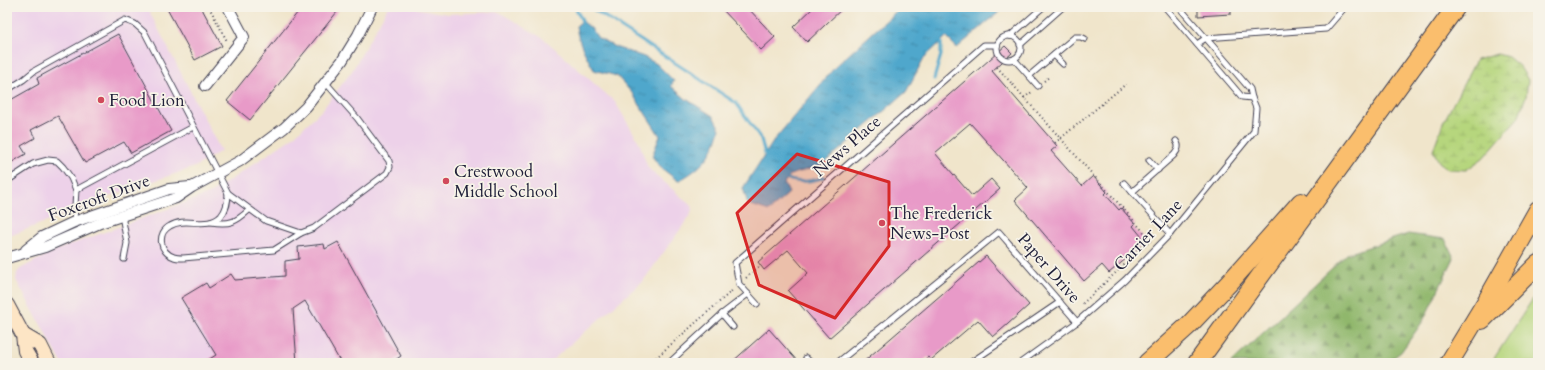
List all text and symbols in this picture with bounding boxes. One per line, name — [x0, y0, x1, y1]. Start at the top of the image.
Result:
place label: Food Lion — [109, 89, 185, 112]
marker: Food Lion — [96, 95, 106, 105]
street label: News Place — [808, 110, 886, 182]
place label: Crestwood Middle School — [454, 160, 558, 203]
street label: Foxcroft Drive — [45, 169, 153, 227]
marker: Crestwood Middle School — [441, 176, 451, 186]
street label: Carrier Lane — [1109, 194, 1187, 276]
place label: The Frederick News-Post — [890, 202, 993, 245]
marker: The Frederick News-Post — [877, 218, 887, 228]
street label: Paper Drive — [1012, 228, 1086, 308]

